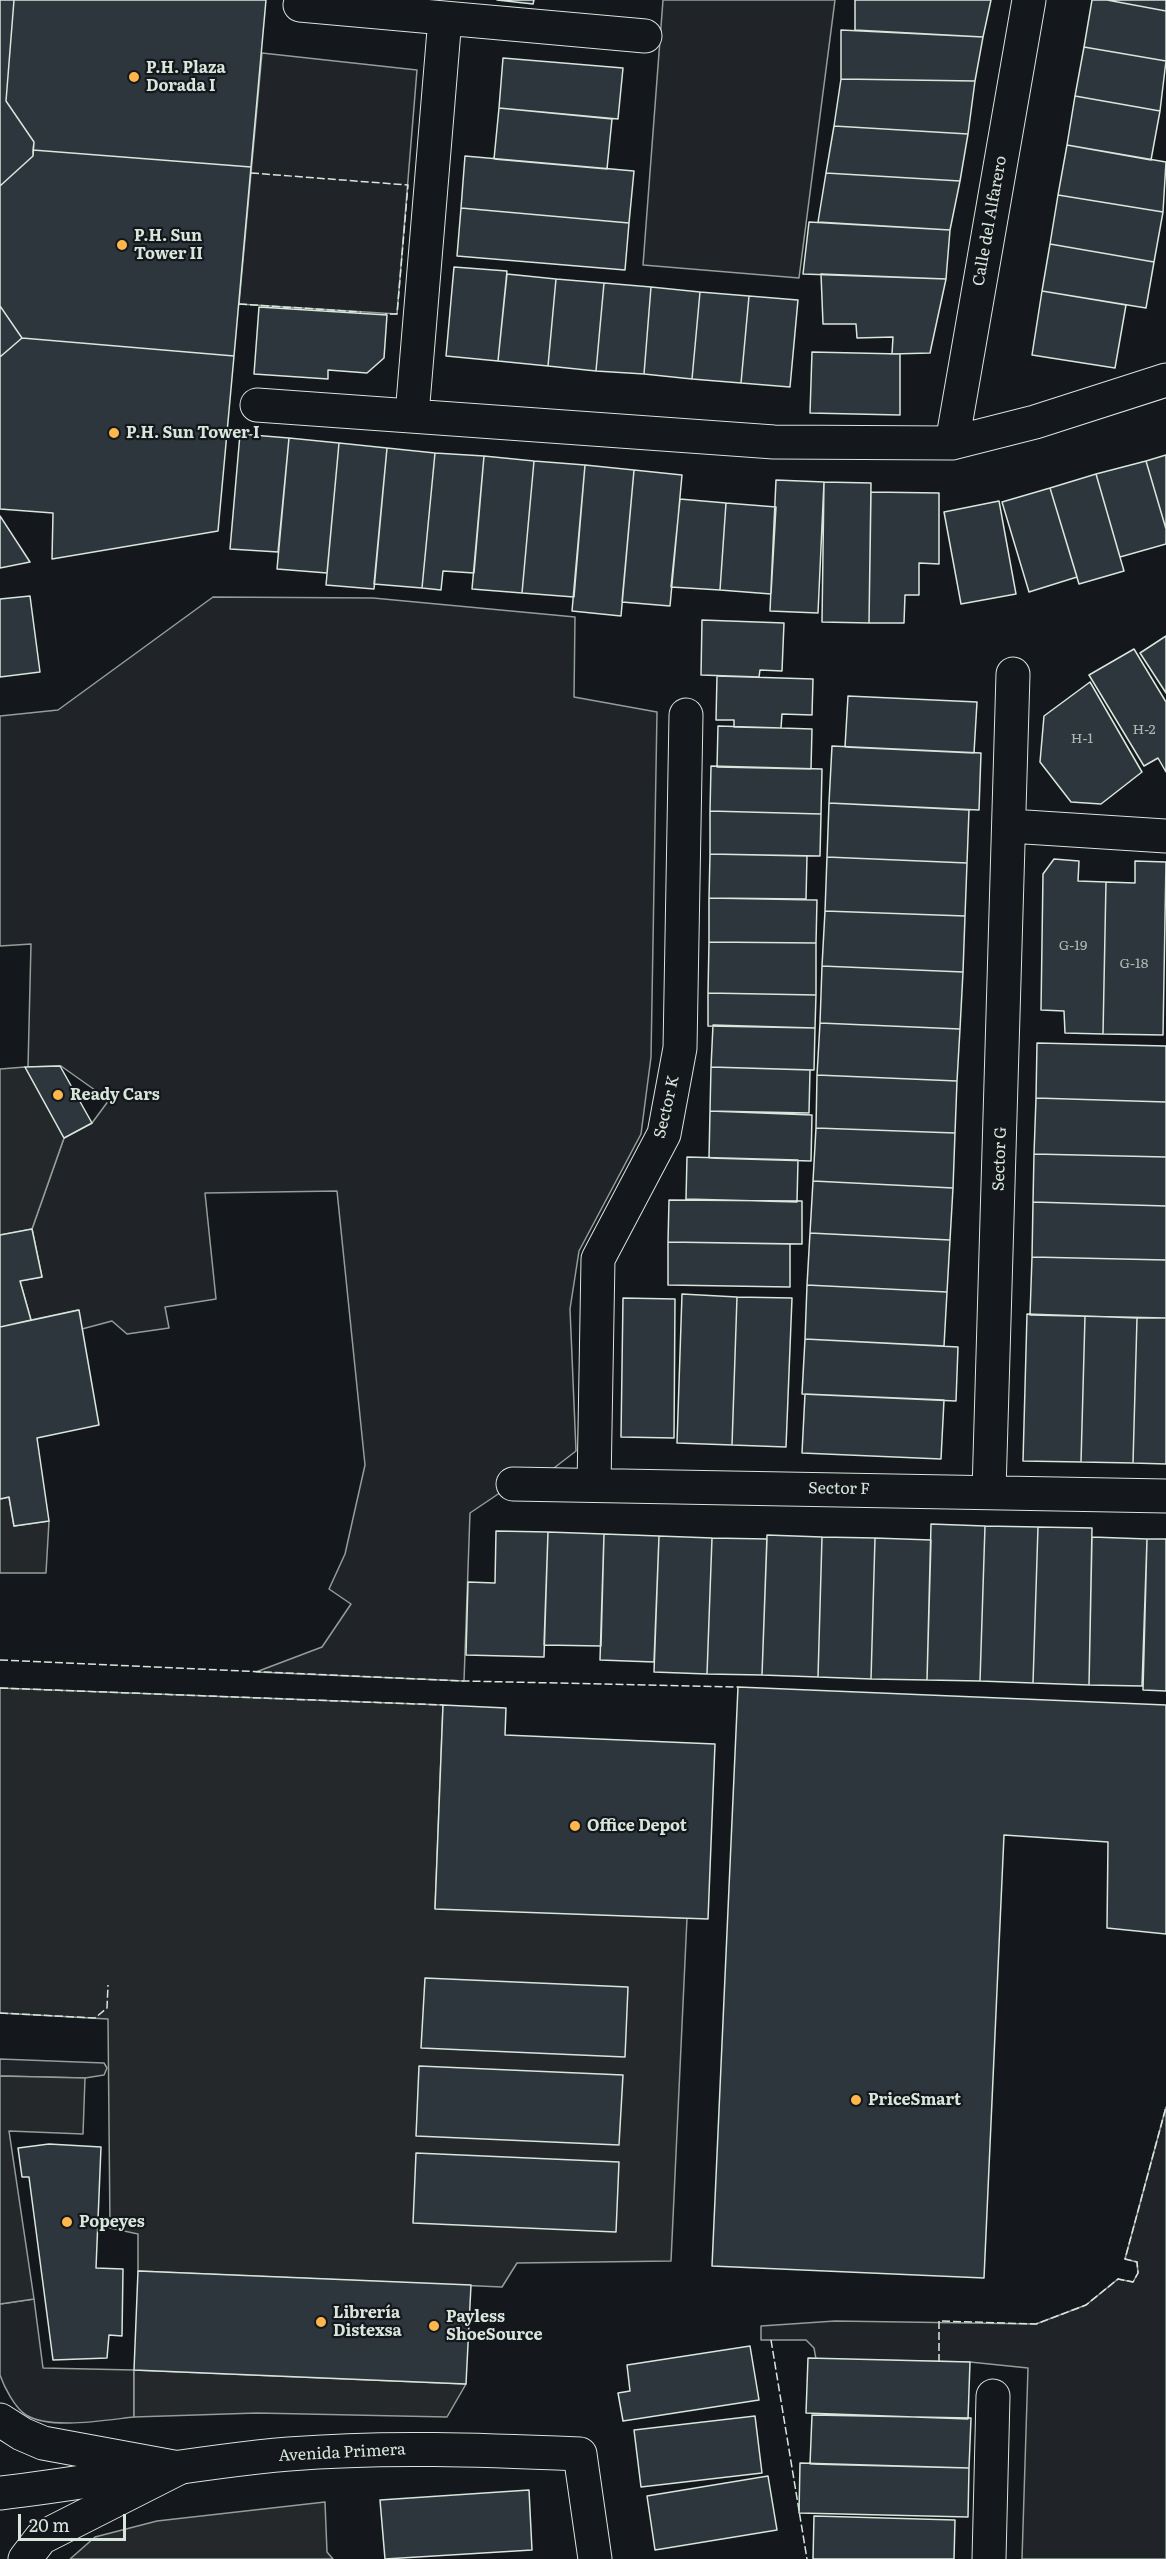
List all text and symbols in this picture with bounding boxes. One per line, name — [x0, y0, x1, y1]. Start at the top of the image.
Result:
place label: P.H. Plaza Dorada I — [146, 58, 226, 96]
marker: P.H. Plaza Dorada I — [127, 70, 141, 84]
street label: Calle del Alfarero — [969, 154, 1011, 288]
place label: P.H. Sun Tower II — [134, 226, 203, 264]
marker: P.H. Sun Tower II — [115, 238, 129, 252]
place label: P.H. Sun Tower I — [126, 423, 260, 443]
marker: P.H. Sun Tower I — [107, 426, 121, 440]
house number: H-2 — [1132, 722, 1156, 738]
house number: H-1 — [1071, 731, 1093, 747]
house number: G-19 — [1059, 938, 1087, 954]
house number: G-18 — [1120, 956, 1148, 972]
street label: Sector K — [650, 1074, 684, 1140]
place label: Ready Cars — [70, 1085, 160, 1105]
marker: Ready Cars — [51, 1088, 65, 1102]
street label: Sector G — [989, 1127, 1011, 1191]
street label: Sector F — [808, 1479, 870, 1499]
place label: Office Depot — [587, 1816, 687, 1836]
marker: Office Depot — [568, 1819, 582, 1833]
place label: PriceSmart — [868, 2090, 961, 2110]
marker: PriceSmart — [849, 2093, 863, 2107]
place label: Popeyes — [79, 2212, 145, 2232]
marker: Popeyes — [60, 2215, 74, 2229]
place label: Librería Distexsa — [333, 2303, 402, 2341]
place label: Payless ShoeSource — [446, 2307, 542, 2345]
marker: Librería Distexsa — [314, 2315, 328, 2329]
marker: Payless ShoeSource — [427, 2319, 441, 2333]
street label: Avenida Primera — [278, 2440, 406, 2466]
scale bar — [21, 2502, 129, 2540]
text: 20 m — [29, 2511, 70, 2538]

